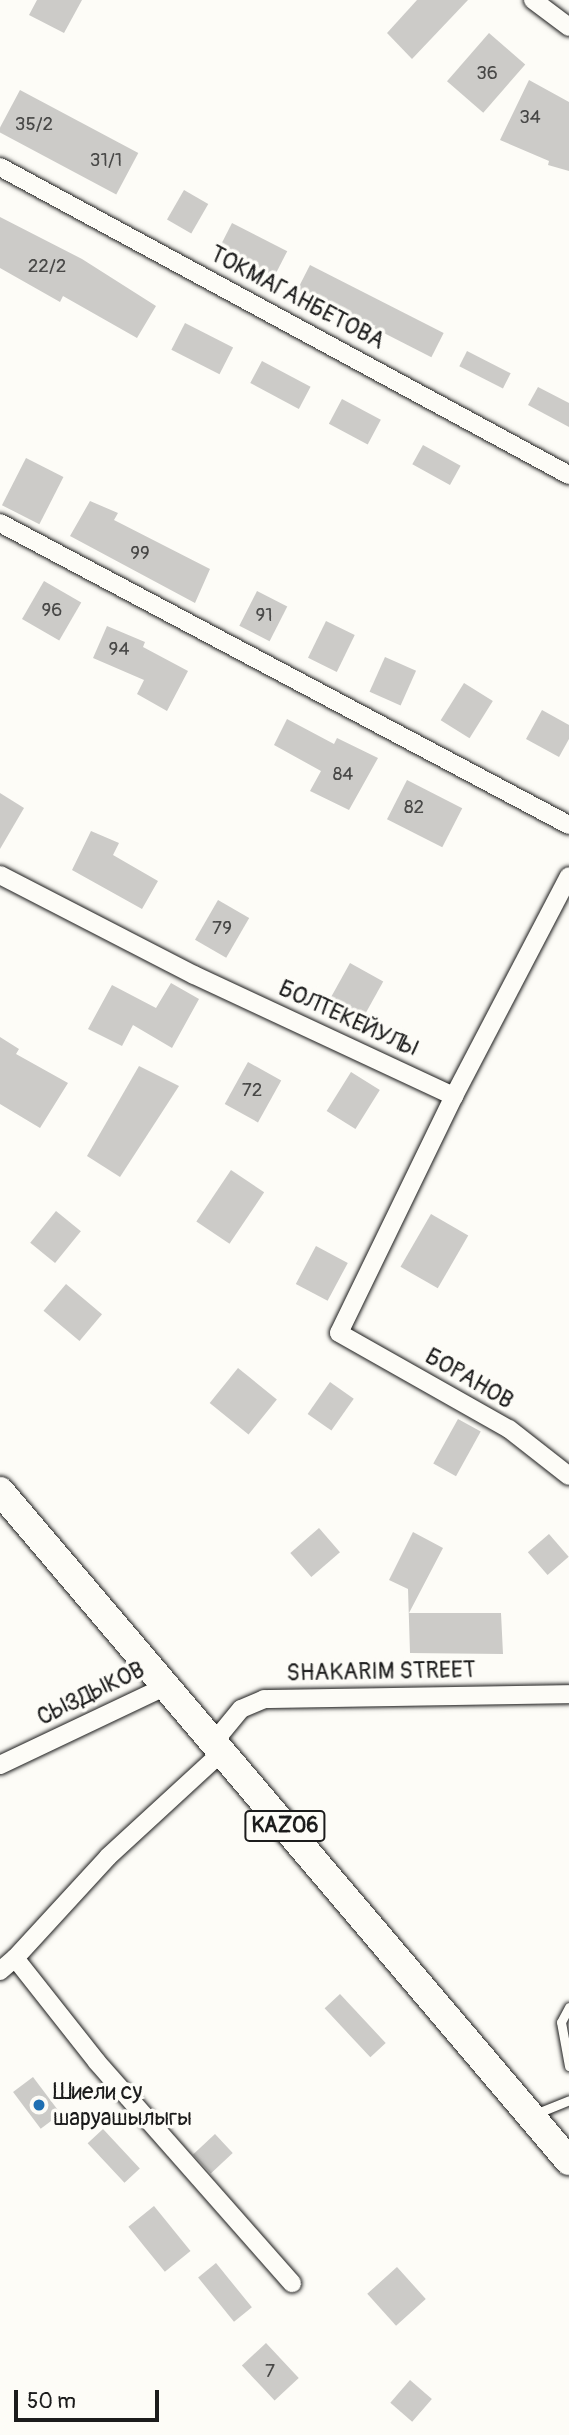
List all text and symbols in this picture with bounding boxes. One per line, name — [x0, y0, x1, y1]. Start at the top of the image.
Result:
house number: 36 — [476, 63, 498, 85]
house number: 34 — [519, 107, 541, 129]
house number: 35/2 — [15, 114, 53, 136]
house number: 31/1 — [90, 150, 122, 172]
street label: ТОКМАГАНБЕТОВА — [205, 240, 389, 356]
house number: 22/2 — [28, 256, 66, 278]
house number: 99 — [130, 543, 150, 565]
house number: 96 — [42, 600, 62, 622]
house number: 91 — [255, 605, 273, 627]
house number: 94 — [109, 639, 129, 661]
house number: 84 — [333, 764, 353, 786]
house number: 82 — [404, 797, 424, 819]
house number: 79 — [212, 918, 232, 940]
street label: БОЛТЕКЕЙУЛЫ — [274, 975, 422, 1063]
house number: 72 — [242, 1080, 262, 1102]
street label: БОРАНОВ — [420, 1343, 518, 1415]
street label: СЫЗДЫКОВ — [33, 1656, 149, 1732]
street label: SHAKARIM STREET — [286, 1657, 476, 1687]
road number: KАZ06 — [243, 1808, 327, 1843]
place label: Шиели су шаруашылыгы — [53, 2078, 192, 2132]
marker: Шиели су шаруашылыгы — [31, 2097, 47, 2113]
house number: 7 — [265, 2361, 275, 2383]
scale bar — [18, 2376, 163, 2420]
text: 50 m — [27, 2388, 76, 2415]

